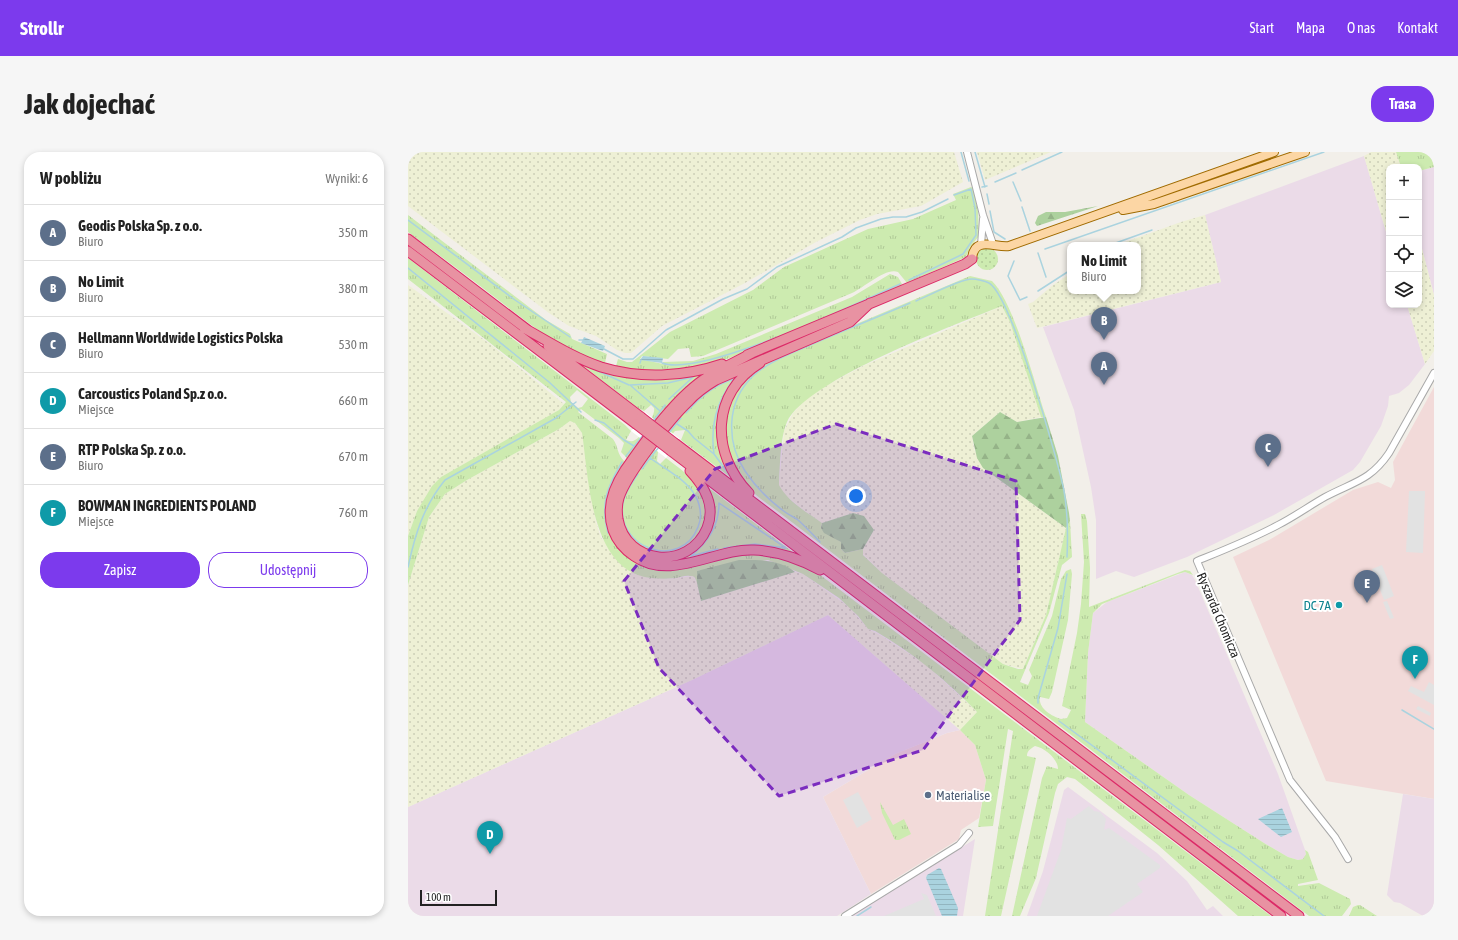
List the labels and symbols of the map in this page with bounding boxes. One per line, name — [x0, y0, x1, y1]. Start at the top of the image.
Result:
pin: B — [1091, 307, 1117, 340]
pin: A — [1091, 352, 1117, 385]
pin: C — [1255, 434, 1281, 467]
your location — [846, 486, 866, 506]
street label: Ryszarda Chomicza — [1194, 570, 1243, 660]
pin: E — [1354, 570, 1380, 603]
place label: DC 7A — [1304, 598, 1332, 613]
marker: DC 7A — [1334, 600, 1344, 610]
pin: F — [1402, 646, 1428, 679]
place label: Materialise — [936, 788, 990, 803]
marker: Materialise — [923, 790, 933, 800]
pin: D — [477, 821, 503, 854]
scale bar — [420, 888, 497, 907]

